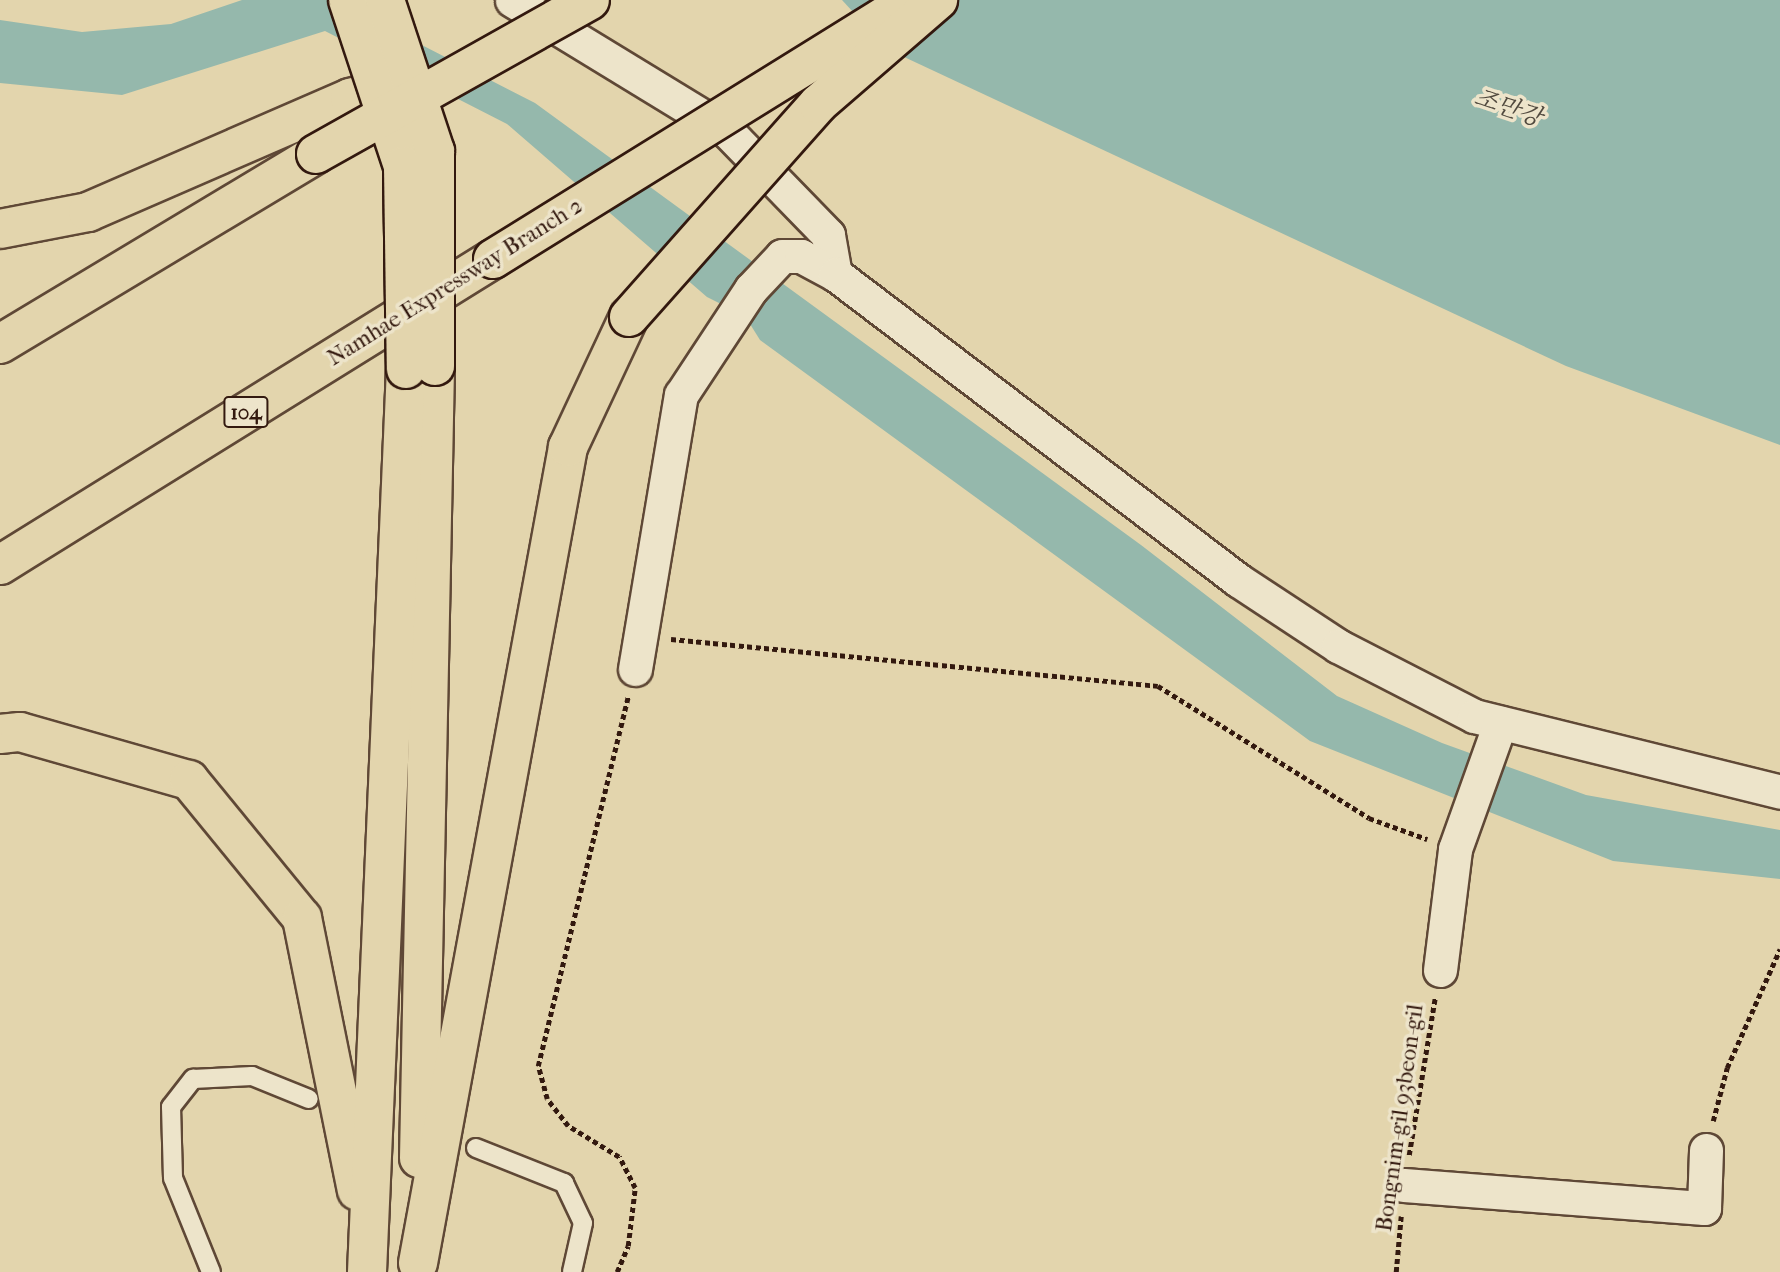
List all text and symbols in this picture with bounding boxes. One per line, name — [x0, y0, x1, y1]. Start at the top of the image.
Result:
water label: 조만강 — [1470, 83, 1546, 133]
street label: Namhae Expressway Branch 2 — [322, 192, 588, 372]
road number: 104 — [223, 394, 269, 430]
street label: Bongnim-gil 93beon-gil — [1370, 1003, 1430, 1233]

